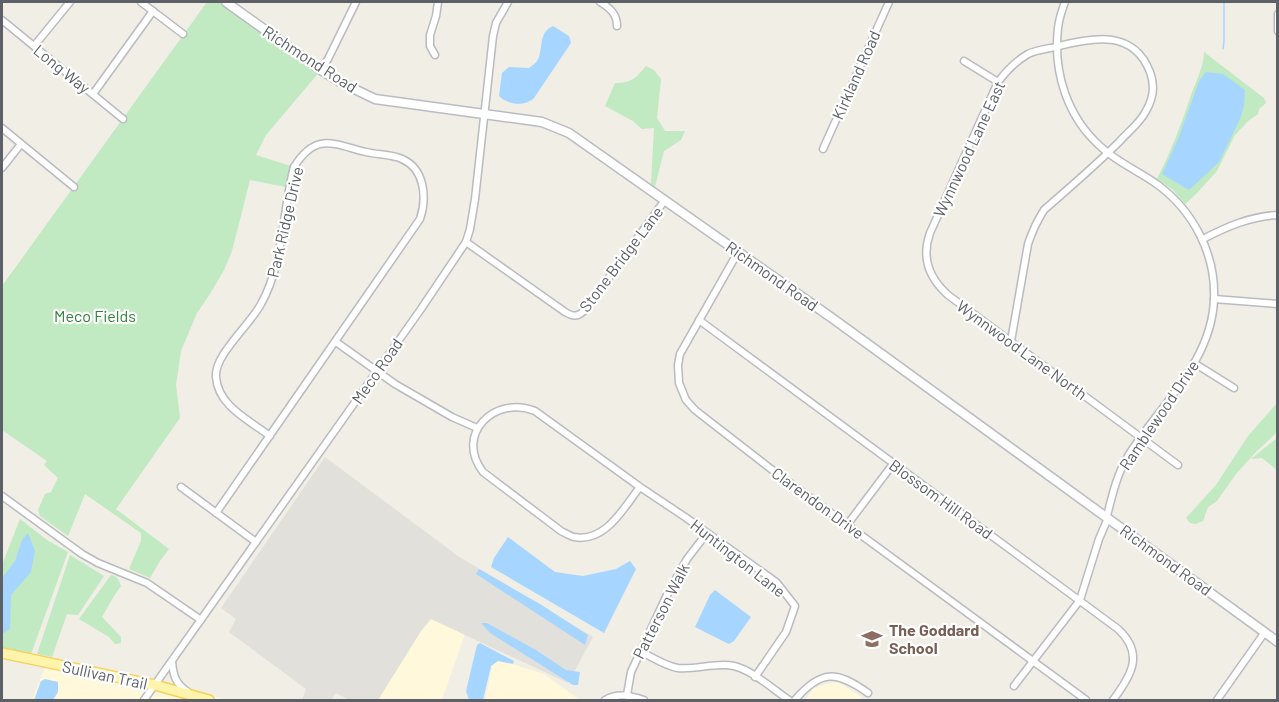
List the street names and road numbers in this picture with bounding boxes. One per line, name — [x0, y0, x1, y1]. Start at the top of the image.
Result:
street label: Richmond Road — [260, 21, 361, 96]
street label: Kirkland Road — [827, 27, 884, 122]
street label: Long Way — [30, 40, 95, 97]
street label: Wynnwood Lane East — [929, 78, 1008, 220]
street label: Park Ridge Drive — [263, 165, 307, 279]
street label: Stone Bridge Lane — [575, 202, 666, 315]
street label: Richmond Road — [722, 237, 822, 314]
street label: Wynnwood Lane North — [953, 296, 1091, 403]
street label: Meco Road — [347, 334, 406, 407]
street label: Ramblewood Drive — [1115, 356, 1202, 473]
street label: Blossom Hill Road — [886, 455, 997, 542]
street label: Clarendon Drive — [769, 463, 868, 542]
street label: Huntington Lane — [687, 515, 790, 601]
street label: Richmond Road — [1117, 520, 1216, 599]
street label: Patterson Walk — [628, 560, 693, 662]
street label: Sullivan Trail — [61, 656, 150, 693]

